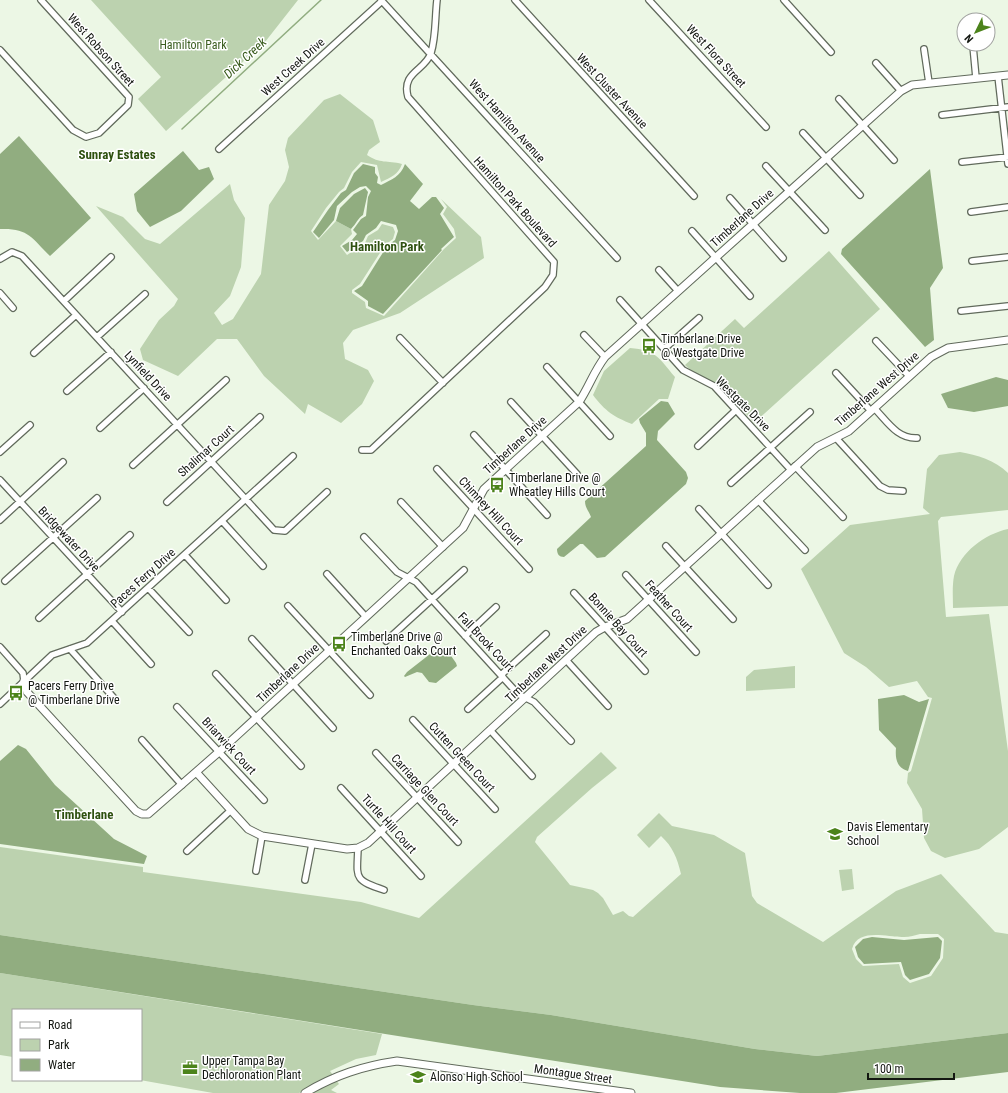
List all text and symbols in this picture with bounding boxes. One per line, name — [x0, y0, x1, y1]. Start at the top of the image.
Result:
street label: West Robson Street — [65, 11, 138, 90]
north arrow — [956, 12, 996, 52]
street label: West Flora Street — [683, 22, 749, 91]
text: N — [962, 31, 976, 45]
water label: Dick Creek — [221, 34, 270, 82]
street label: West Creek Drive — [259, 35, 328, 99]
park label: Hamilton Park — [159, 38, 227, 52]
street label: West Cluster Avenue — [574, 51, 651, 132]
street label: West Hamilton Avenue — [466, 77, 548, 166]
district label: Sunray Estates — [78, 147, 156, 162]
street label: Hamilton Park Boulevard — [471, 154, 559, 250]
street label: Timberlane Drive — [708, 186, 777, 250]
district label: Hamilton Park — [350, 239, 425, 254]
place label: Timberlane Drive @ Westgate Drive — [661, 332, 745, 360]
bus stop icon: Timberlane Drive @ Westgate Drive — [640, 337, 658, 355]
street label: Lynfield Drive — [122, 348, 175, 404]
street label: Timberlane West Drive — [832, 349, 922, 429]
street label: Westgate Drive — [713, 374, 773, 434]
street label: Timberlane Drive — [481, 413, 550, 477]
street label: Shalimar Court — [175, 422, 237, 480]
place label: Timberlane Drive @ Wheatley Hills Court — [509, 471, 605, 499]
street label: Chimney Hill Court — [456, 474, 526, 548]
bus stop icon: Timberlane Drive @ Wheatley Hills Court — [488, 476, 506, 494]
street label: Bridgewater Drive — [35, 504, 103, 575]
street label: Paces Ferry Drive — [108, 545, 178, 611]
street label: Feather Court — [642, 577, 696, 635]
street label: Bonnie Bay Court — [586, 590, 651, 660]
street label: Fall Brook Court — [455, 609, 517, 675]
street label: Timberlane West Drive — [502, 622, 590, 705]
place label: Timberlane Drive @ Enchanted Oaks Court — [351, 630, 457, 658]
bus stop icon: Timberlane Drive @ Enchanted Oaks Court — [330, 635, 348, 653]
street label: Timberlane Drive — [254, 640, 322, 705]
place label: Pacers Ferry Drive @ Timberlane Drive — [28, 679, 120, 707]
bus stop icon: Pacers Ferry Drive @ Timberlane Drive — [7, 684, 25, 702]
street label: Briarwick Court — [199, 715, 259, 778]
street label: Cutten Green Court — [426, 719, 498, 795]
street label: Carriage Glen Court — [388, 751, 462, 829]
street label: Turtle Hill Court — [359, 792, 419, 857]
district label: Timberlane — [55, 807, 113, 822]
place label: Davis Elementary School — [847, 820, 929, 848]
school or university icon: Davis Elementary School — [826, 825, 844, 843]
legend — [12, 1009, 142, 1081]
text: Road — [48, 1018, 72, 1032]
text: Park — [48, 1038, 70, 1052]
place label: Upper Tampa Bay Dechloronation Plant — [202, 1054, 302, 1082]
scale bar — [868, 1055, 954, 1081]
text: Water — [48, 1058, 76, 1072]
office icon: Upper Tampa Bay Dechloronation Plant — [181, 1059, 199, 1077]
street label: Montague Street — [533, 1062, 613, 1086]
text: 100 m — [874, 1062, 904, 1076]
school or university icon: Alonso High School — [409, 1068, 427, 1086]
place label: Alonso High School — [430, 1070, 523, 1084]

